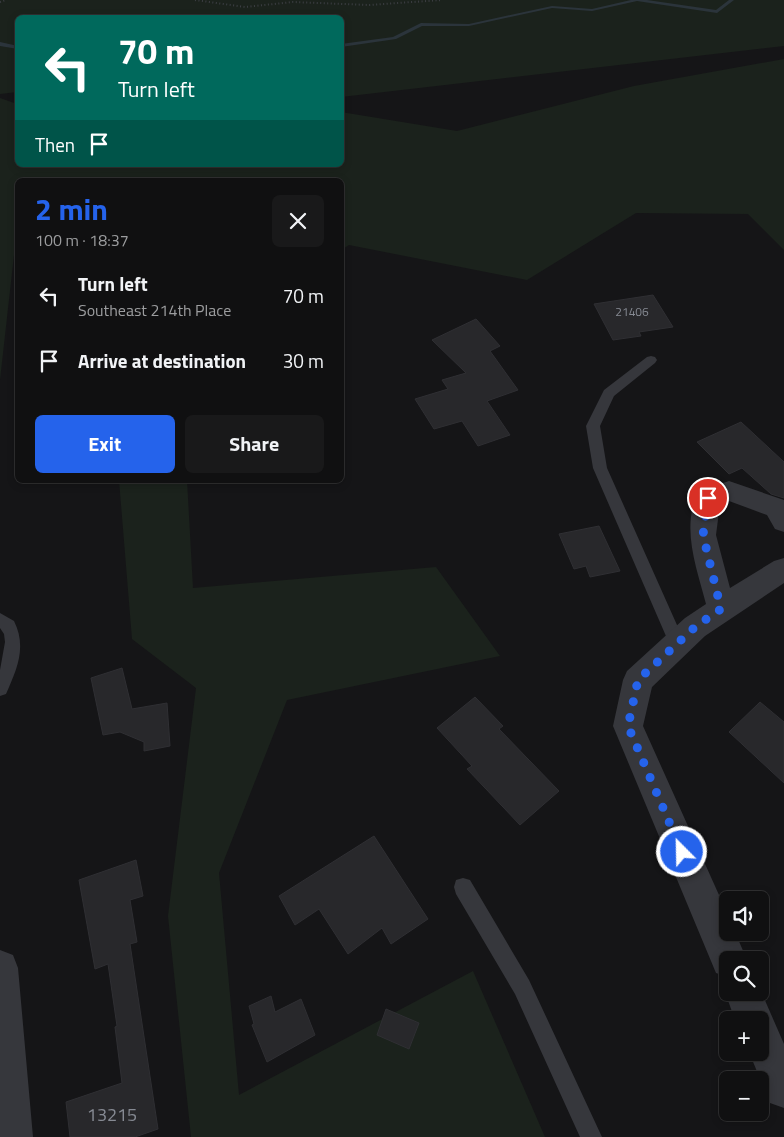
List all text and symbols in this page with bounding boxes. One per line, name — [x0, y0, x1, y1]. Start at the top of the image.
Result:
text: 70 m — [118, 24, 194, 78]
icon: left — [35, 35, 100, 100]
text: Turn left — [118, 72, 195, 106]
text: Then — [35, 130, 75, 159]
icon: arrive — [85, 130, 113, 158]
text: 2 min — [35, 186, 108, 232]
button: close — [272, 195, 324, 247]
text: 100 m · 18:37 — [35, 228, 129, 252]
text: Turn left — [78, 269, 148, 298]
text: 70 m — [283, 281, 324, 310]
icon: left — [35, 282, 63, 310]
text: Southeast 214th Place — [78, 298, 231, 322]
house number: 21406 — [615, 302, 649, 321]
text: Arrive at destination — [78, 346, 246, 375]
text: 30 m — [283, 346, 324, 375]
icon: arrive — [35, 347, 63, 375]
button: Exit — [35, 415, 175, 473]
button: Share — [185, 415, 324, 473]
pin — [687, 477, 729, 519]
icon: arrive — [694, 484, 722, 512]
position arrow — [655, 825, 707, 877]
map controls — [719, 891, 769, 1121]
button: sound — [719, 891, 769, 941]
button: search — [719, 951, 769, 1001]
button: + — [719, 1011, 769, 1061]
button: − — [719, 1071, 769, 1121]
house number: 13215 — [87, 1101, 137, 1128]

